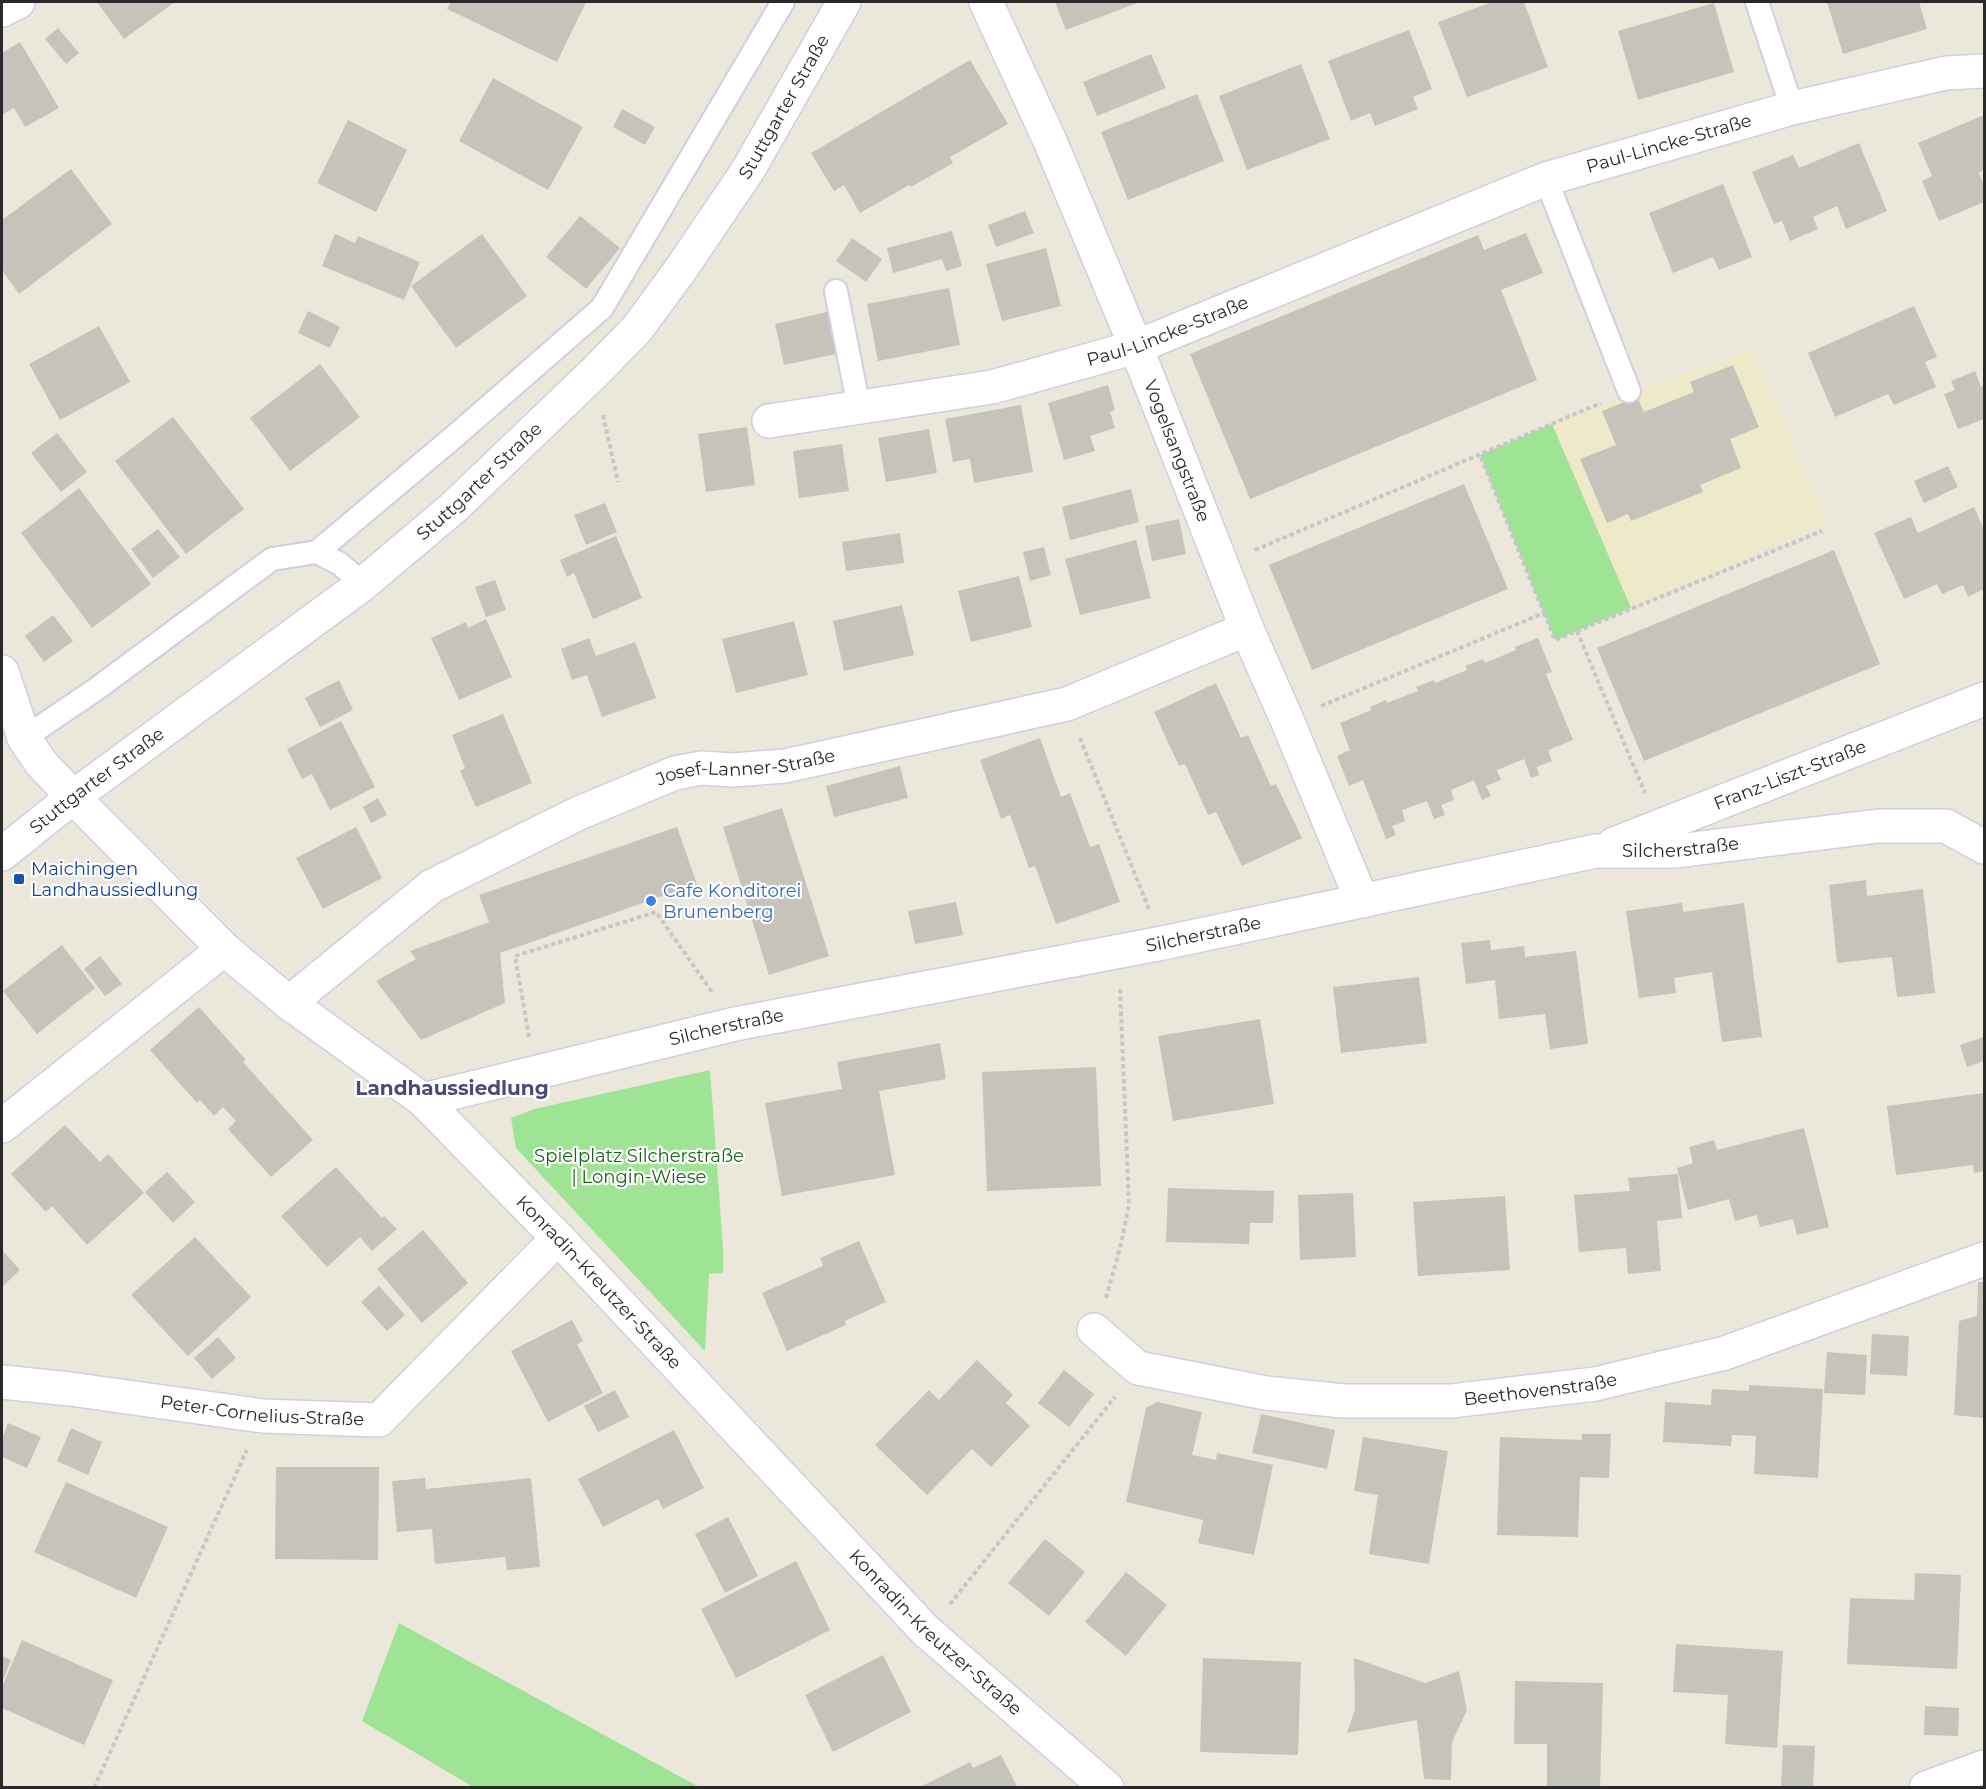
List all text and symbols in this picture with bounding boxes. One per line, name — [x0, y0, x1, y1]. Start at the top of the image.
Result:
street label: Stuttgarter Straße — [734, 30, 834, 184]
street label: Paul-Lincke-Straße — [1584, 109, 1754, 178]
street label: Paul-Lincke-Straße — [1084, 291, 1252, 371]
street label: Vogelsangstraße — [1139, 377, 1215, 525]
street label: Stuttgarter Straße — [412, 418, 547, 545]
street label: Stuttgarter Straße — [25, 723, 169, 839]
street label: Franz-Liszt-Straße — [1711, 735, 1869, 815]
street label: Josef-Lanner-Straße — [652, 744, 837, 791]
street label: Silcherstraße — [1622, 832, 1740, 862]
place label: Maichingen Landhaussiedlung — [31, 858, 198, 901]
marker: Maichingen Landhaussiedlung — [12, 872, 26, 886]
place label: Cafe Konditorei Brunenberg — [663, 880, 801, 923]
marker: Cafe Konditorei Brunenberg — [644, 894, 658, 908]
street label: Silcherstraße — [1144, 911, 1263, 957]
street label: Silcherstraße — [667, 1004, 786, 1051]
district label: Landhaussiedlung — [355, 1076, 549, 1100]
park label: Spielplatz Silcherstraße | Longin-Wiese — [534, 1145, 744, 1188]
street label: Konradin-Kreutzer-Straße — [512, 1191, 686, 1374]
street label: Beethovenstraße — [1462, 1368, 1619, 1411]
street label: Peter-Cornelius-Straße — [159, 1391, 365, 1430]
street label: Konradin-Kreutzer-Straße — [844, 1545, 1026, 1720]

